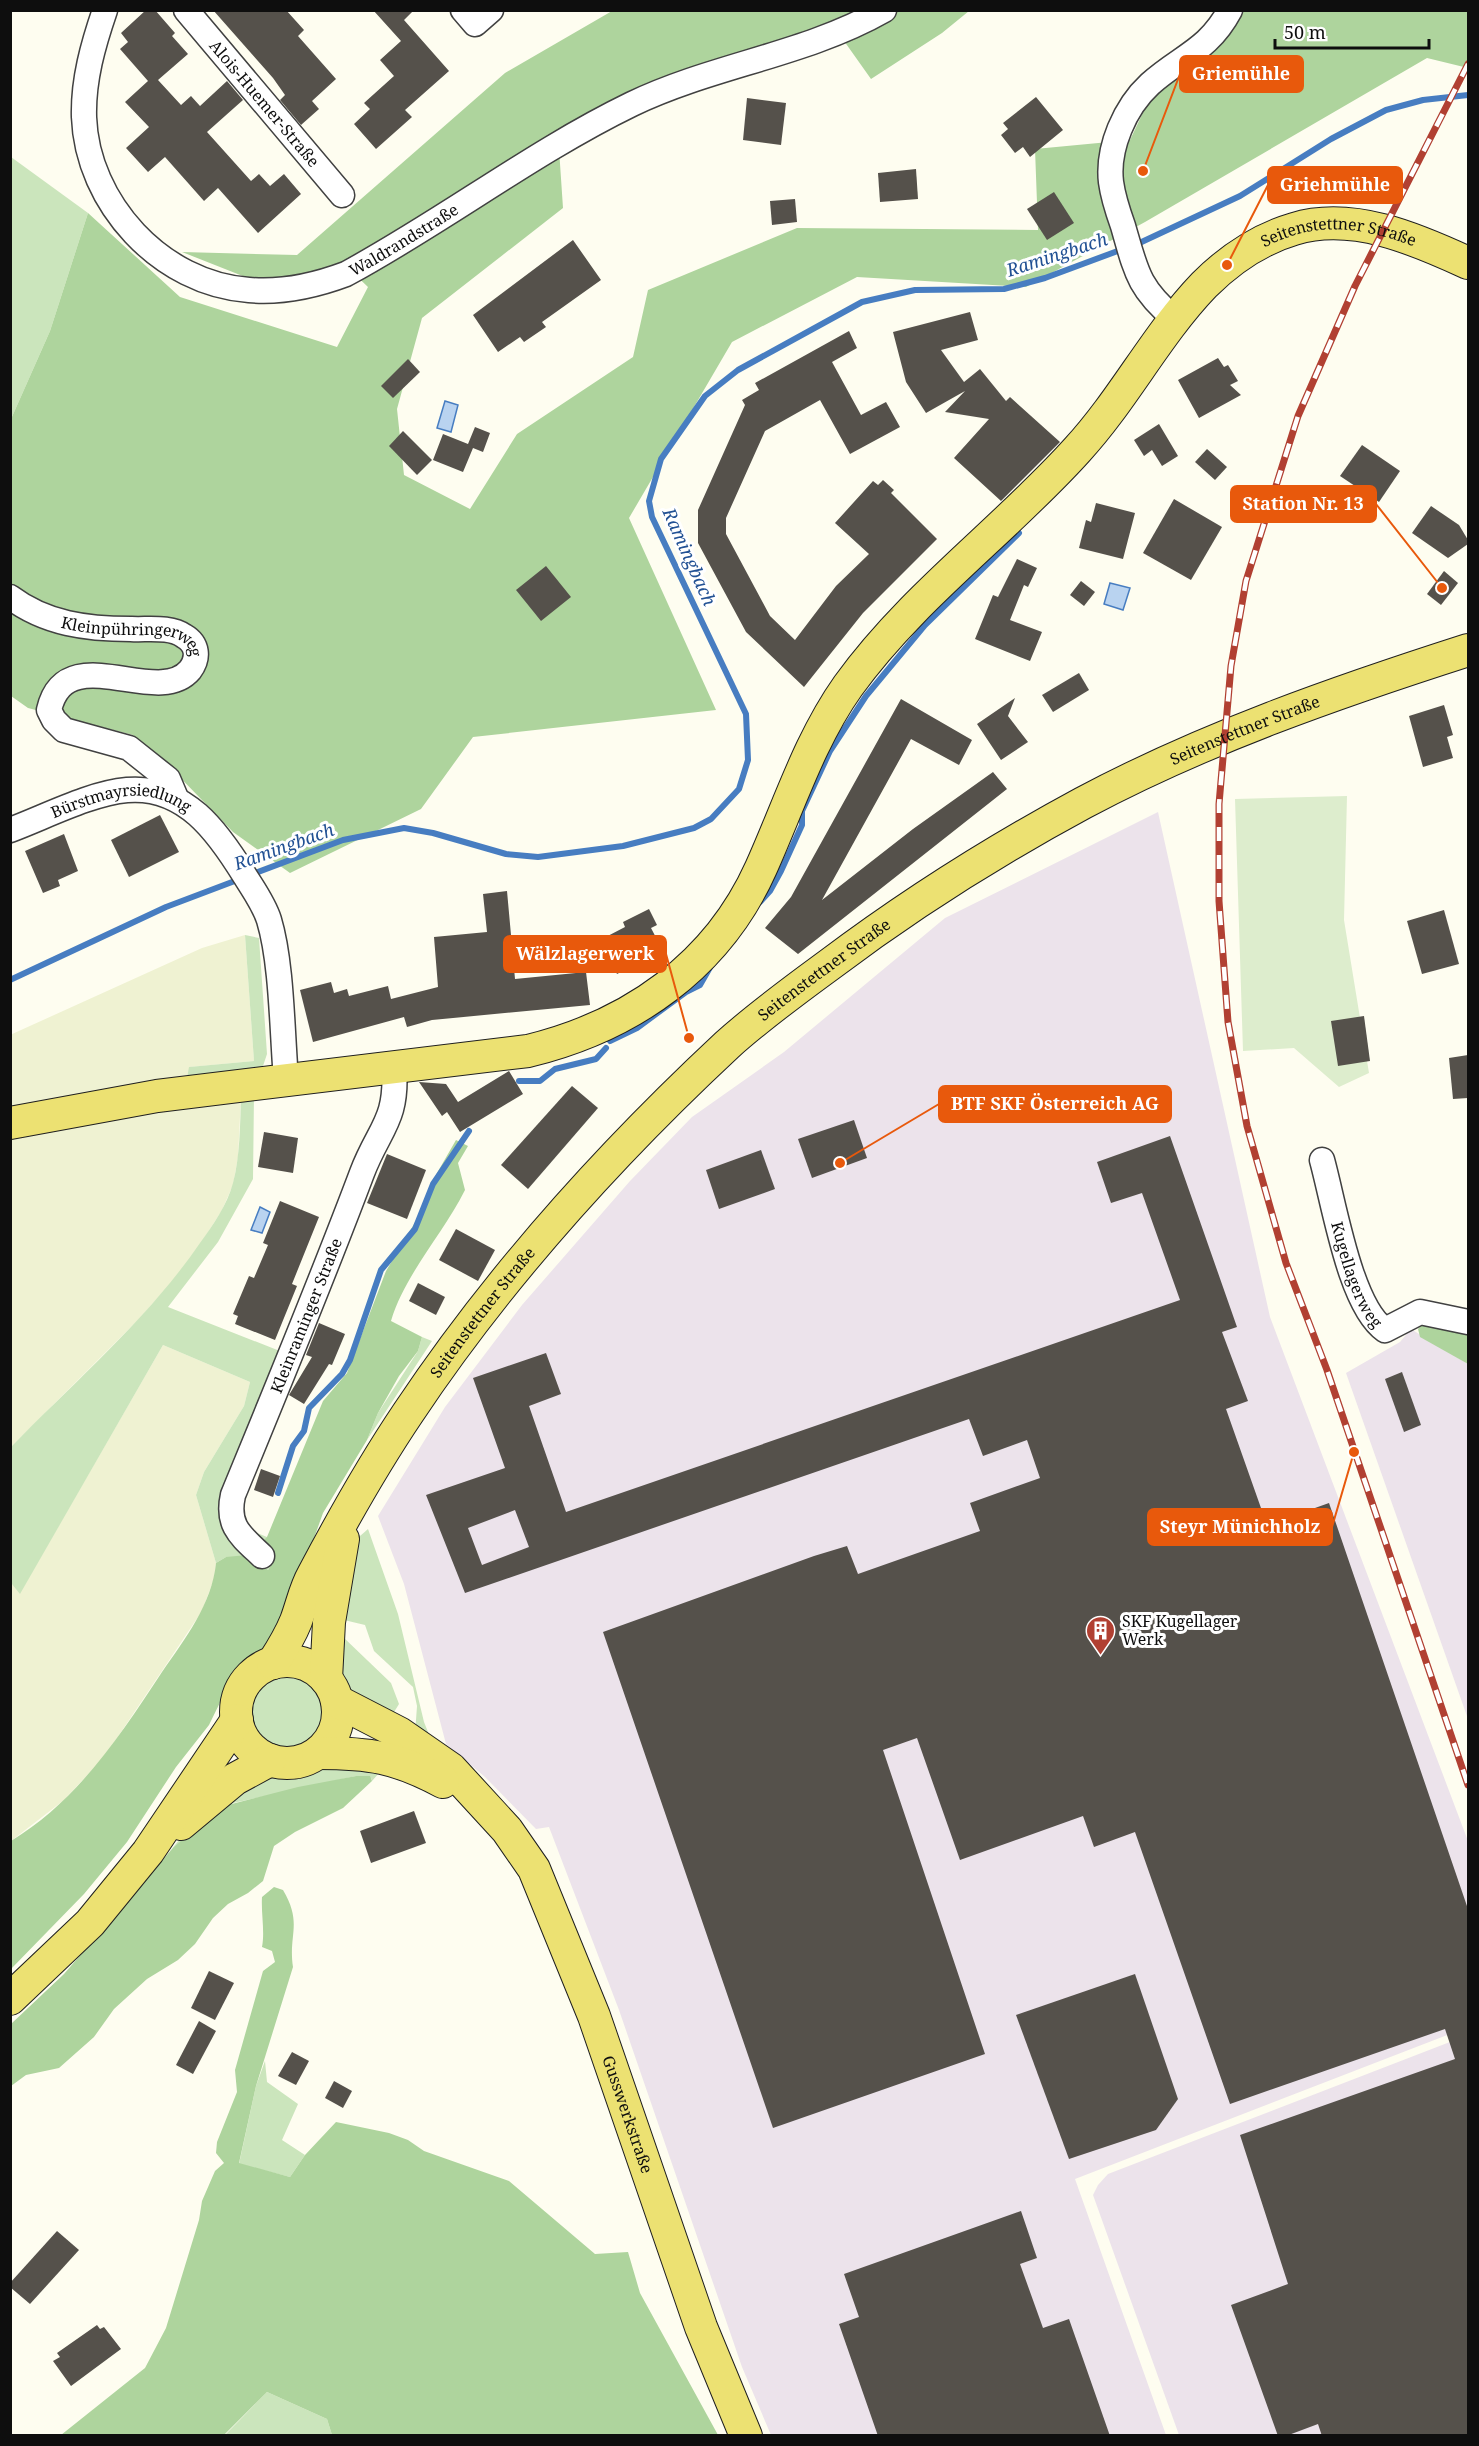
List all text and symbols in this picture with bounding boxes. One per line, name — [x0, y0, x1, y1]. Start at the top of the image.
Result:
scale bar — [1275, 12, 1430, 50]
text: 50 m — [1284, 20, 1326, 44]
street label: Alois-Huemer-Straße — [205, 35, 325, 171]
callout: Griemühle — [1180, 56, 1303, 92]
text: Griemühle — [1192, 61, 1290, 85]
callout: Griehmühle — [1268, 167, 1402, 203]
text: Griehmühle — [1280, 172, 1390, 196]
street label: Waldrandstraße — [345, 198, 462, 281]
text: Seitenstettner Straße — [1257, 212, 1420, 252]
water label: Ramingbach — [1002, 226, 1110, 282]
street label: Seitenstettner Straße — [1258, 234, 1418, 256]
callout: Station Nr. 13 — [1231, 486, 1376, 522]
text: Station Nr. 13 — [1242, 491, 1364, 515]
water label: Ramingbach — [657, 503, 722, 610]
street label: Kleinpühringerweg — [59, 611, 207, 658]
street label: Seitenstettner Straße — [1166, 690, 1323, 770]
text: Bürstmayrsiedlung — [47, 779, 197, 823]
street label: Bürstmayrsiedlung — [48, 804, 194, 826]
water label: Ramingbach — [229, 817, 337, 876]
street label: Seitenstettner Straße — [753, 913, 895, 1026]
callout: Wälzlagerwerk — [504, 936, 666, 972]
text: Wälzlagerwerk — [516, 941, 655, 965]
callout: BTF SKF Österreich AG — [939, 1086, 1171, 1122]
text: BTF SKF Österreich AG — [951, 1091, 1159, 1115]
street label: Kugellagerweg — [1326, 1219, 1388, 1333]
street label: Kleinraminger Straße — [265, 1235, 347, 1396]
street label: Seitenstettner Straße — [425, 1242, 540, 1382]
callout: Steyr Münichholz — [1148, 1509, 1332, 1545]
text: Steyr Münichholz — [1160, 1514, 1320, 1538]
place label: SKF Kugellager Werk — [1122, 1610, 1238, 1650]
building icon: SKF Kugellager Werk — [1085, 1614, 1117, 1656]
street label: Gusswerkstraße — [597, 2052, 658, 2176]

